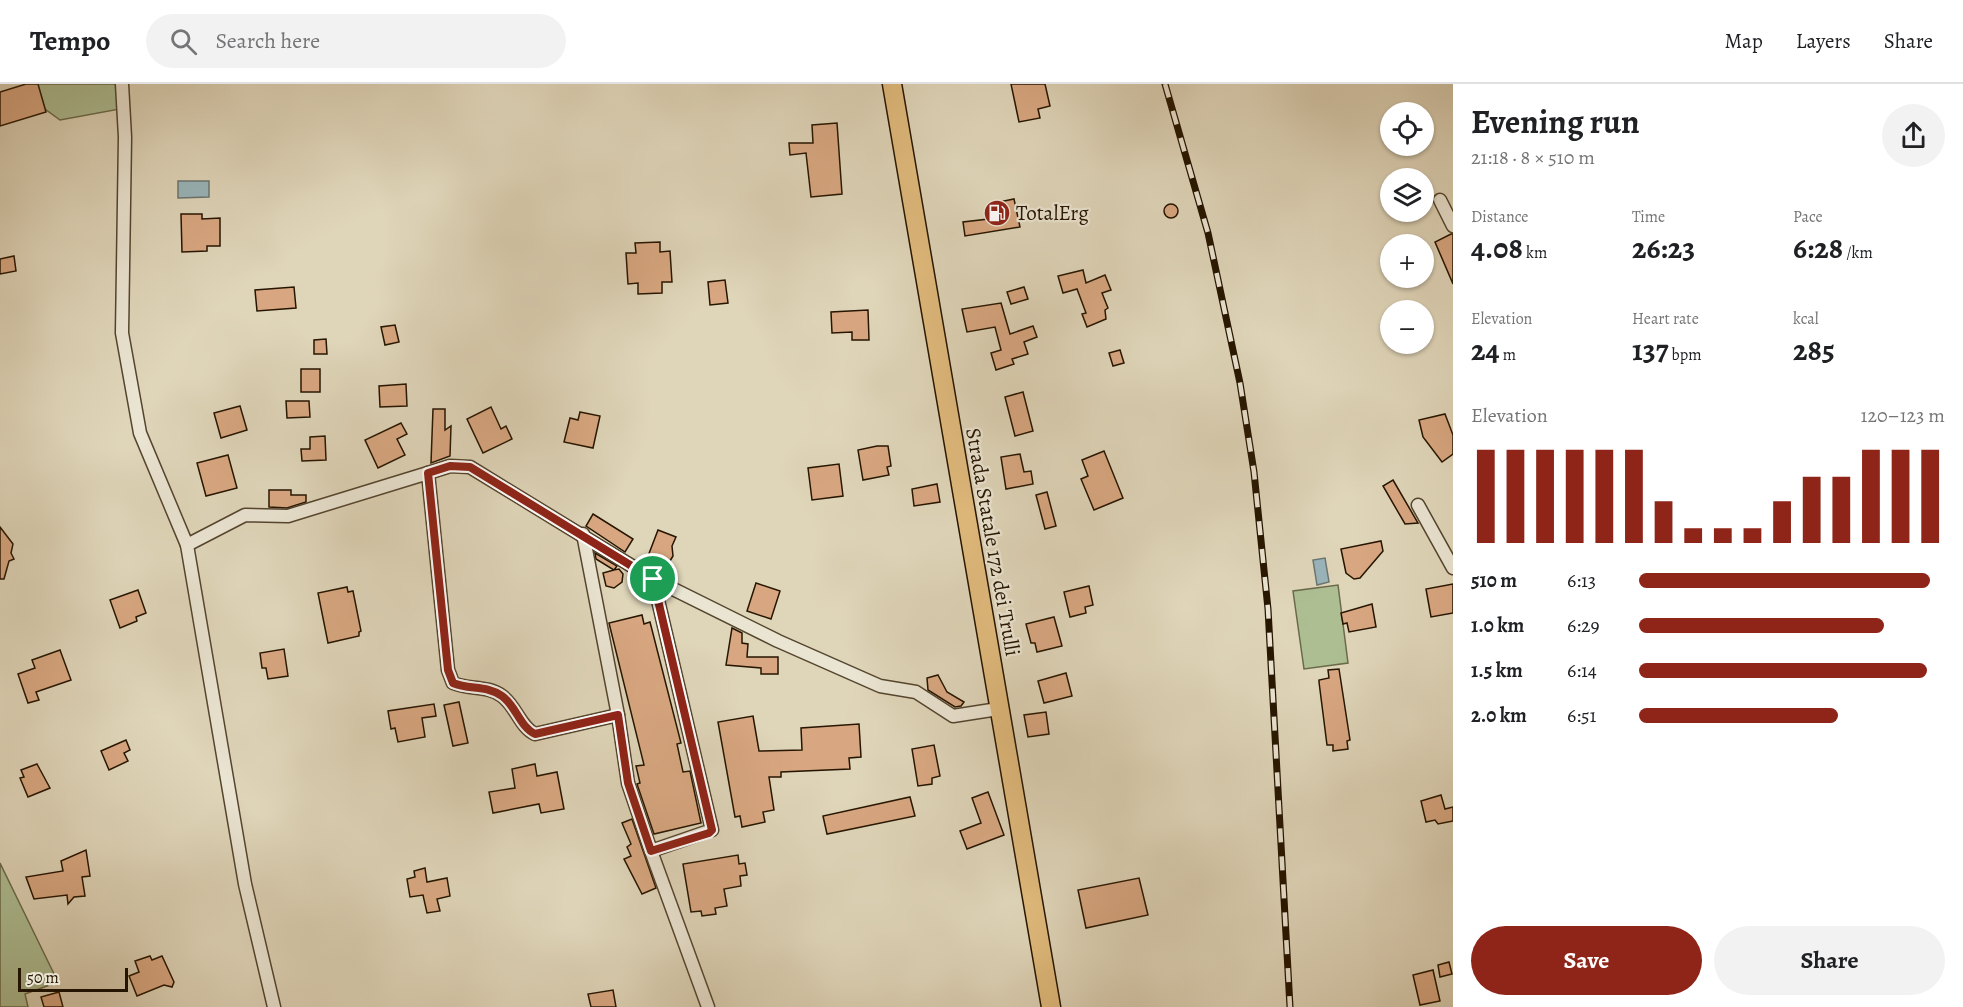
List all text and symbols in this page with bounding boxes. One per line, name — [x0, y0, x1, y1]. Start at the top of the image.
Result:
search box — [146, 14, 566, 68]
text: Tempo — [30, 22, 110, 60]
icon: search — [167, 25, 200, 58]
text: Search here — [215, 26, 320, 56]
text: Map — [1724, 27, 1763, 55]
text: Layers — [1796, 27, 1851, 55]
text: Share — [1884, 27, 1933, 55]
text: Evening run — [1471, 99, 1640, 144]
map controls — [1380, 102, 1434, 354]
button: locate — [1380, 102, 1434, 156]
button: share — [1882, 104, 1945, 167]
text: 21:18 · 8 × 510 m — [1471, 144, 1595, 171]
button: layers — [1380, 168, 1434, 222]
fuel station icon: TotalErg — [982, 198, 1012, 228]
place label: TotalErg — [1016, 199, 1089, 227]
text: Distance — [1471, 206, 1528, 228]
text: Time — [1632, 206, 1665, 228]
text: Pace — [1793, 206, 1823, 228]
text: 4.08 — [1471, 228, 1523, 268]
text: 26:23 — [1632, 228, 1695, 268]
text: 6:28 — [1793, 228, 1843, 268]
button: + — [1380, 234, 1434, 288]
text: km — [1523, 242, 1547, 264]
text: /km — [1843, 242, 1873, 264]
button: − — [1380, 300, 1434, 354]
text: Elevation — [1471, 308, 1532, 330]
text: Heart rate — [1632, 308, 1699, 330]
text: kcal — [1793, 308, 1819, 330]
text: 24 — [1471, 330, 1500, 370]
text: 137 — [1632, 330, 1668, 370]
text: 285 — [1793, 330, 1835, 370]
text: m — [1500, 344, 1516, 366]
text: bpm — [1668, 344, 1702, 366]
text: Elevation — [1471, 402, 1548, 429]
text: 120–123 m — [1861, 402, 1945, 429]
street label: Strada Statale 172 dei Trulli — [959, 426, 1027, 658]
pin — [627, 553, 678, 604]
icon: arrive — [636, 562, 669, 595]
text: 510 m — [1471, 567, 1517, 594]
text: 6:13 — [1567, 567, 1596, 594]
text: 1.0 km — [1471, 612, 1524, 639]
text: 6:29 — [1567, 612, 1600, 639]
text: 1.5 km — [1471, 657, 1523, 684]
text: 6:14 — [1567, 657, 1597, 684]
text: 2.0 km — [1471, 702, 1527, 729]
text: 6:51 — [1567, 702, 1596, 729]
button: Save — [1471, 926, 1702, 995]
button: Share — [1714, 926, 1945, 995]
scale bar — [18, 965, 128, 992]
text: 50 m — [27, 967, 59, 989]

